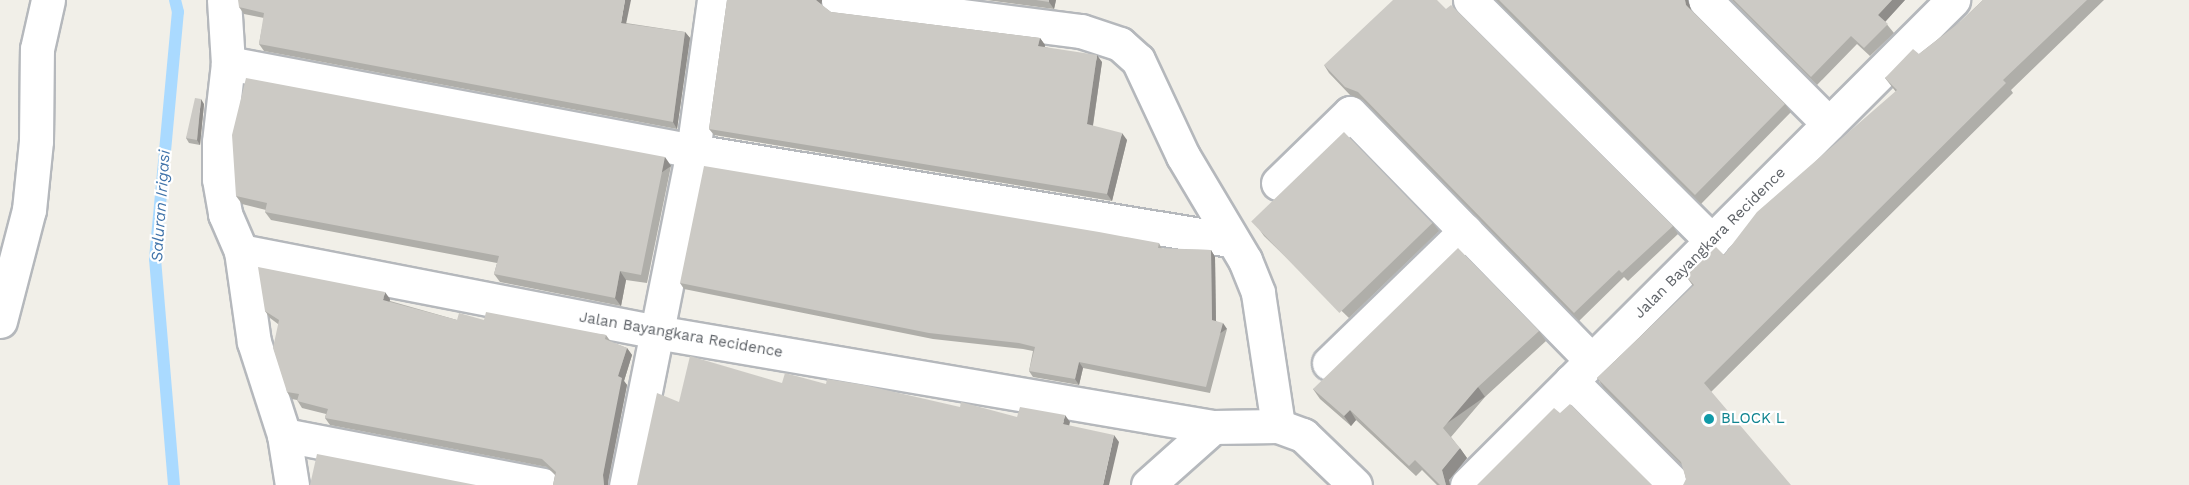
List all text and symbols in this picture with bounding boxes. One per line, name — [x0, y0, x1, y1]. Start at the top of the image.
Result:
water label: Saluran Irigasi — [148, 149, 174, 263]
street label: Jalan Bayangkara Recidence — [1630, 163, 1790, 323]
street label: Jalan Bayangkara Recidence — [578, 308, 784, 362]
place label: BLOCK L — [1721, 410, 1785, 428]
marker: BLOCK L — [1702, 412, 1716, 426]

